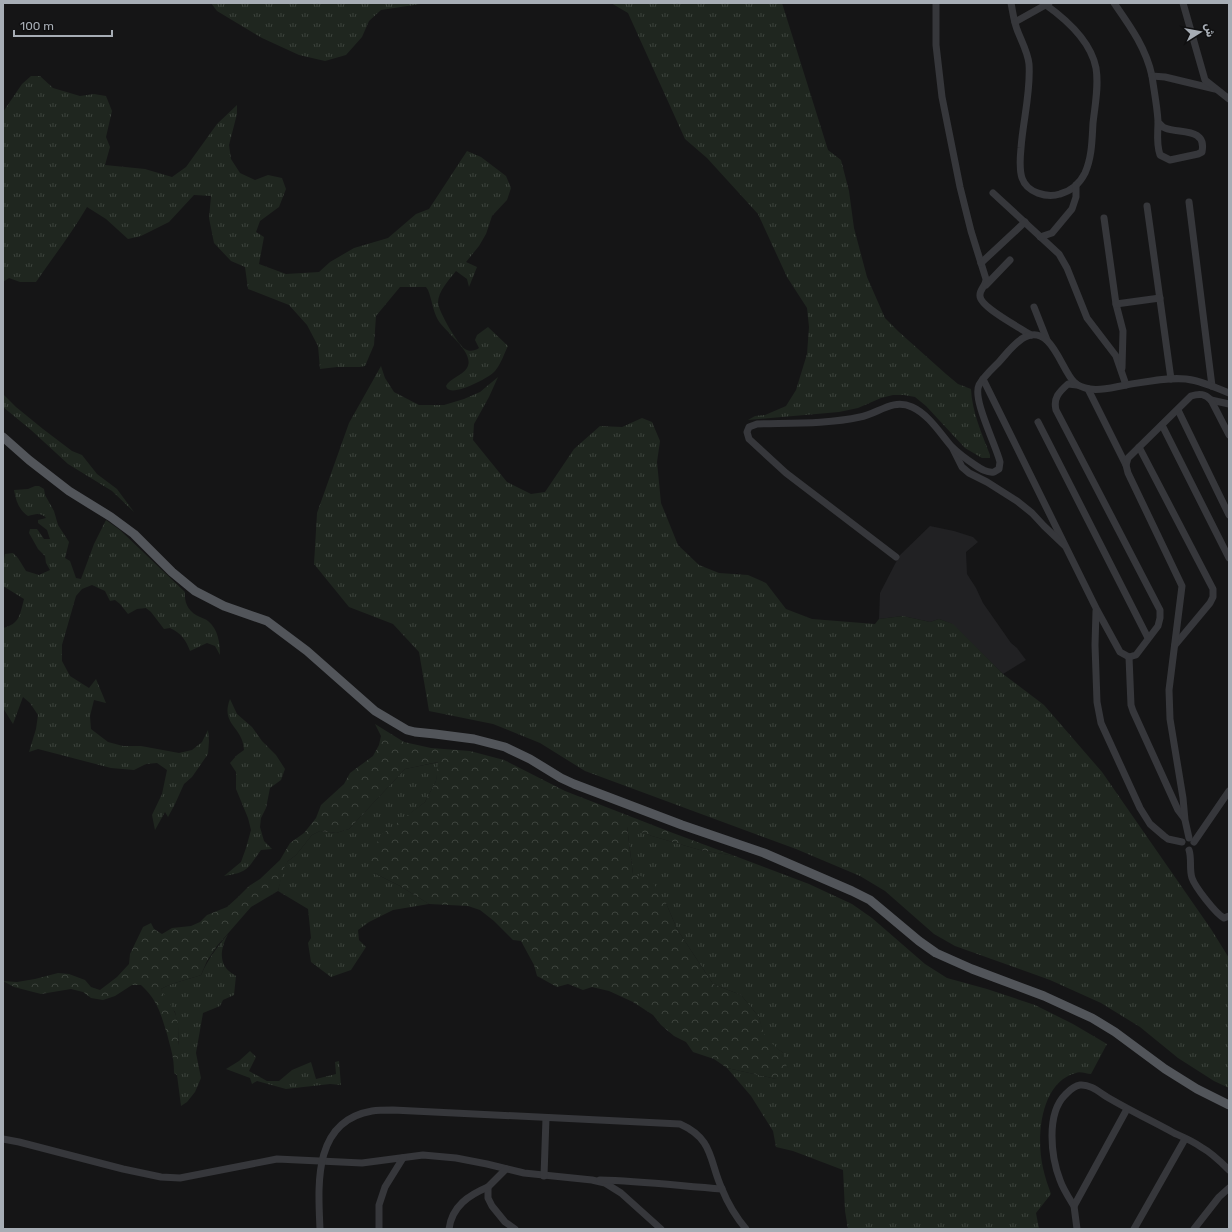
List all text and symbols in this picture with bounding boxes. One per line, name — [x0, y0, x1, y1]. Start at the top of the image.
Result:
scale bar — [14, 12, 112, 38]
north arrow — [1180, 12, 1220, 52]
text: 100 m — [20, 19, 54, 33]
text: ش — [1202, 22, 1217, 38]

